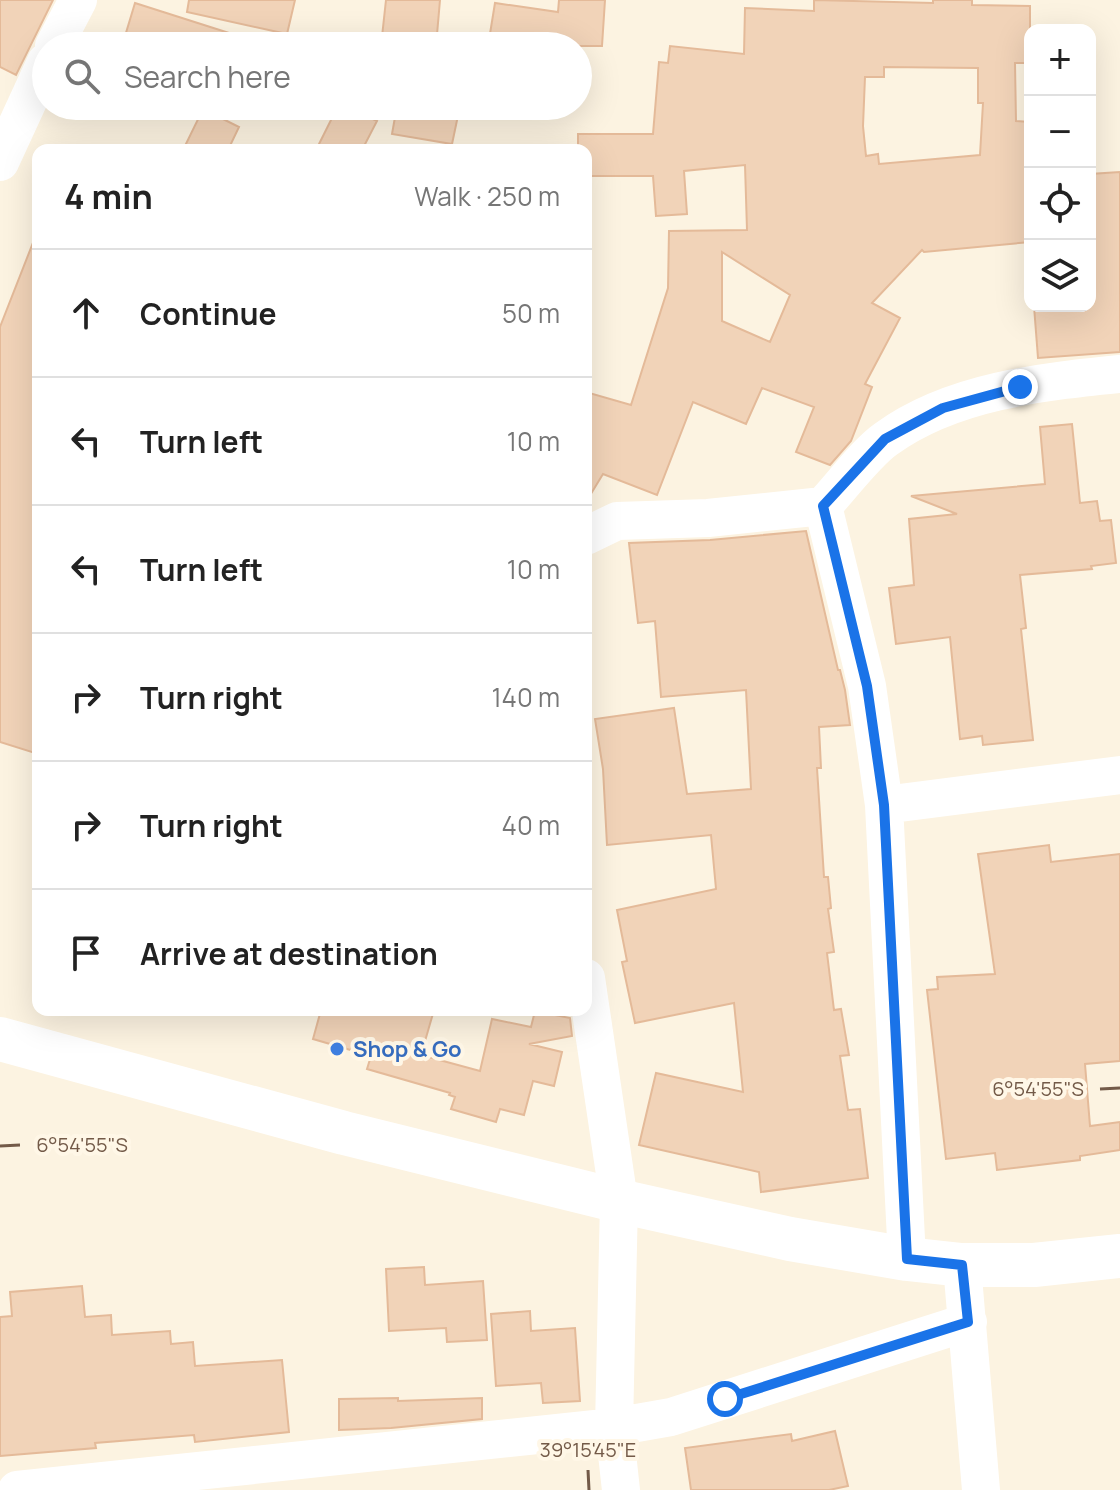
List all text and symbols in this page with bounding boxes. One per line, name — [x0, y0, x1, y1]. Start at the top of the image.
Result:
map controls — [1024, 24, 1096, 312]
button: + — [1024, 24, 1096, 96]
search box — [32, 32, 592, 120]
icon: search — [60, 54, 104, 98]
text: Search here — [124, 56, 291, 97]
button: − — [1024, 96, 1096, 168]
button: locate — [1024, 168, 1096, 240]
text: 4 min — [64, 173, 153, 219]
text: Walk · 250 m — [414, 178, 560, 214]
button: layers — [1024, 240, 1096, 312]
icon: ahead — [64, 291, 108, 335]
text: Continue — [140, 293, 276, 334]
text: 50 m — [502, 295, 560, 331]
route end — [1002, 369, 1038, 405]
icon: left — [64, 419, 108, 463]
text: Turn left — [140, 421, 263, 462]
text: 10 m — [507, 423, 560, 459]
icon: left — [64, 547, 108, 591]
text: Turn left — [140, 549, 263, 590]
text: 10 m — [507, 551, 560, 587]
icon: right — [64, 675, 108, 719]
text: Turn right — [140, 677, 283, 718]
text: 140 m — [491, 679, 560, 715]
icon: right — [64, 803, 108, 847]
text: Turn right — [140, 805, 283, 846]
text: 40 m — [502, 807, 560, 843]
icon: arrive — [64, 931, 108, 975]
text: Arrive at destination — [140, 933, 438, 974]
place label: Shop & Go — [353, 1034, 462, 1064]
marker: Shop & Go — [328, 1040, 346, 1058]
text: 6°54'55"S — [992, 1075, 1084, 1102]
text: 6°54'55"S — [36, 1131, 128, 1158]
route start — [707, 1381, 743, 1417]
text: 39°15'45"E — [540, 1436, 636, 1463]

